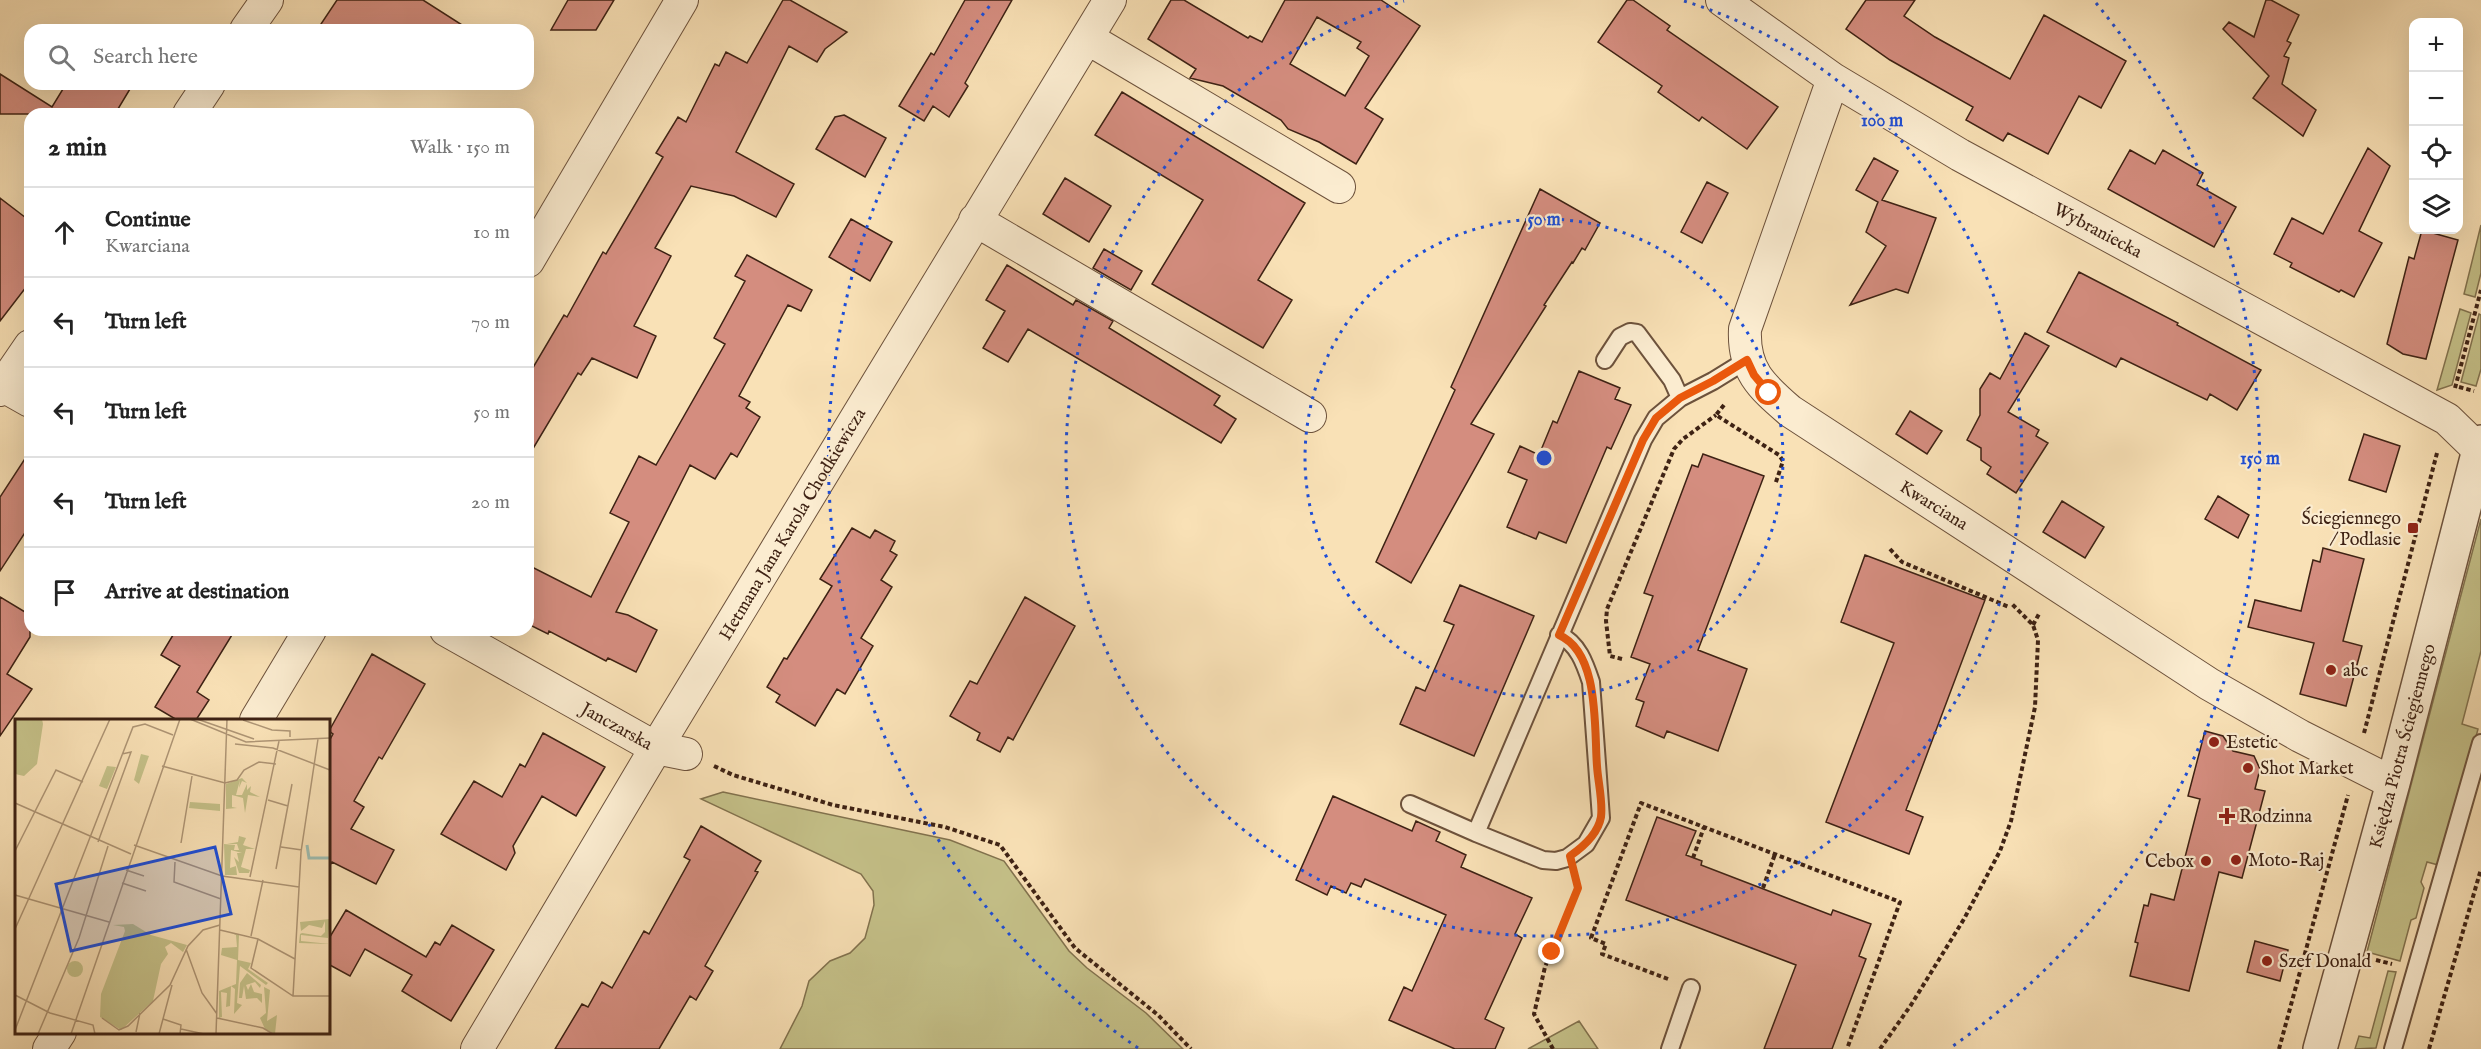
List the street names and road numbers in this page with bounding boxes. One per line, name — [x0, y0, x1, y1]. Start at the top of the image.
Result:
street label: Wybraniecka — [2049, 198, 2146, 264]
street label: Hetmana Jana Karola Chodkiewicza — [715, 404, 872, 645]
street label: Kwarciana — [1895, 476, 1972, 536]
street label: Księdza Piotra Ściegiennego — [2363, 641, 2442, 851]
street label: Janczarska — [575, 697, 656, 756]

